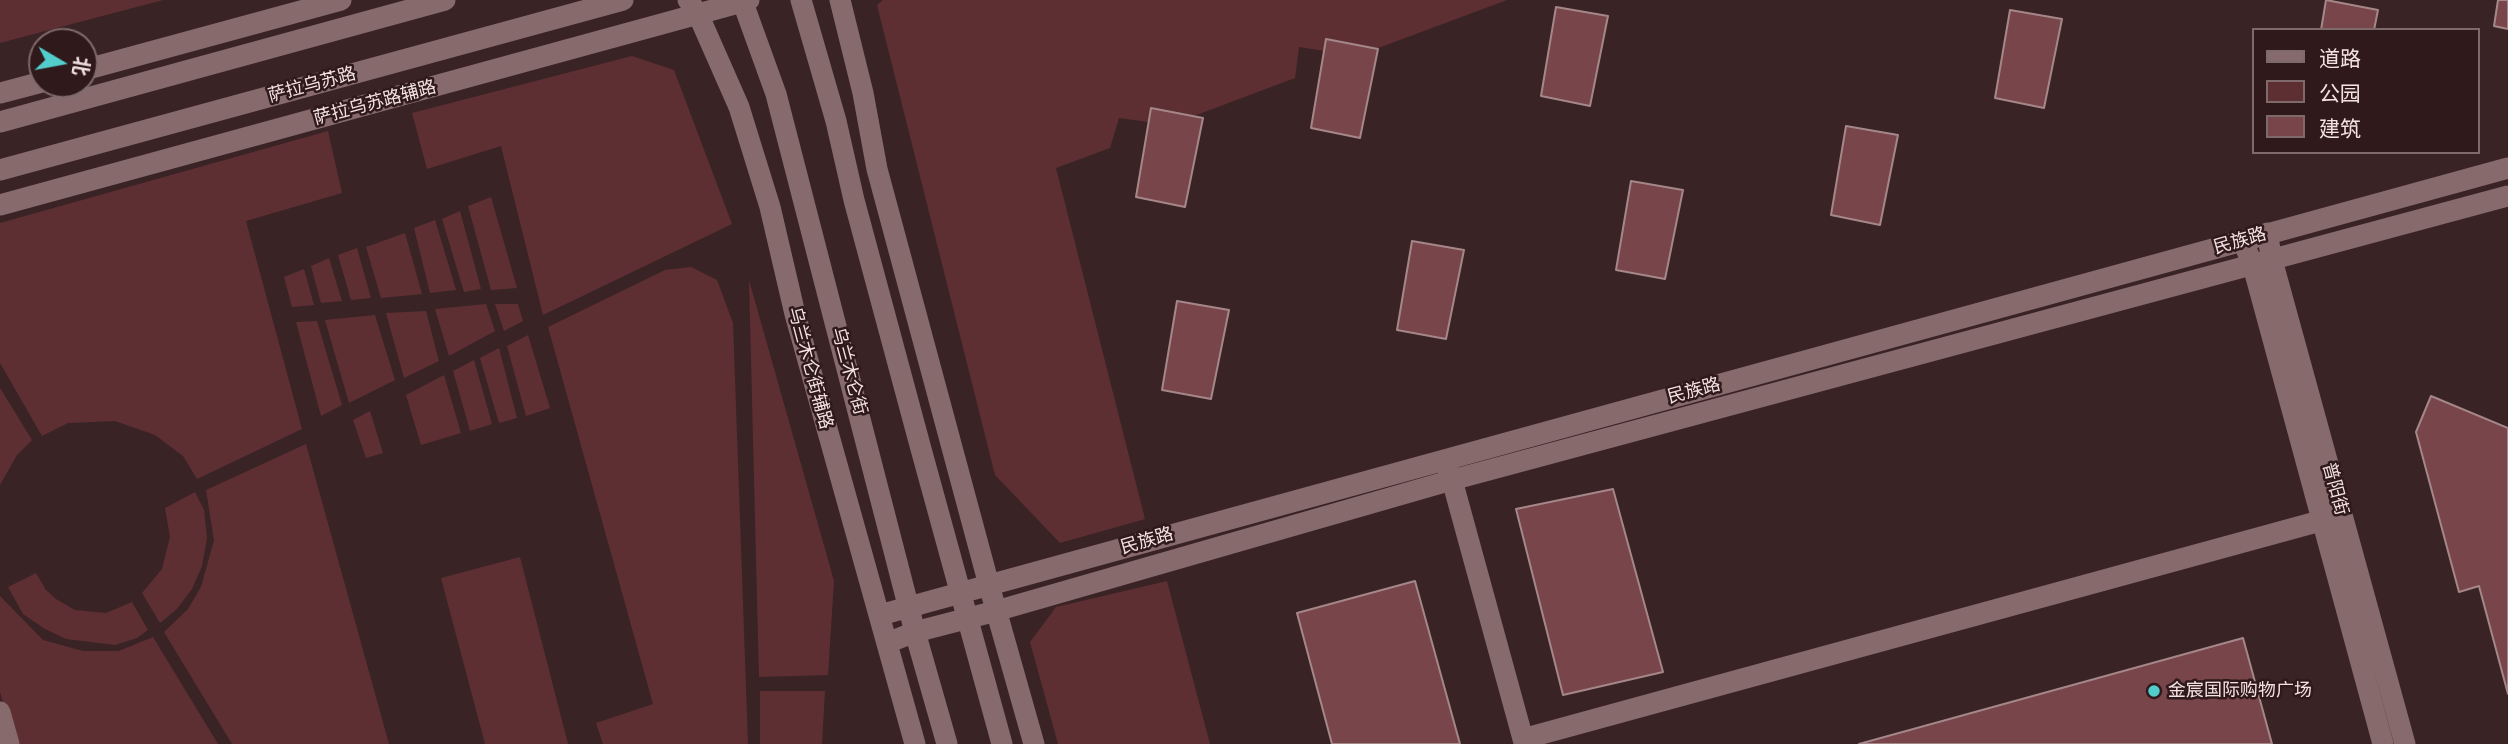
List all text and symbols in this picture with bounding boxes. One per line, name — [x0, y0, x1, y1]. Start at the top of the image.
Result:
north arrow — [28, 28, 98, 98]
legend — [2252, 28, 2480, 154]
text: 道路 — [2319, 44, 2361, 72]
text: 北 — [68, 55, 95, 78]
street label: 萨拉乌苏路 — [266, 63, 358, 107]
street label: 萨拉乌苏路辅路 — [311, 76, 439, 130]
text: 公园 — [2319, 79, 2361, 107]
text: 建筑 — [2319, 114, 2361, 142]
street label: 民族路 — [2211, 223, 2269, 259]
street label: 乌兰木仑街辅路 — [783, 304, 837, 432]
street label: 乌兰木仑街 — [827, 325, 871, 417]
street label: 民族路 — [1665, 374, 1723, 408]
street label: 普阳街 — [2318, 460, 2352, 518]
street label: 民族路 — [1118, 523, 1176, 559]
place label: 金宸国际购物广场 — [2168, 680, 2312, 702]
marker: 金宸国际购物广场 — [2146, 683, 2162, 699]

